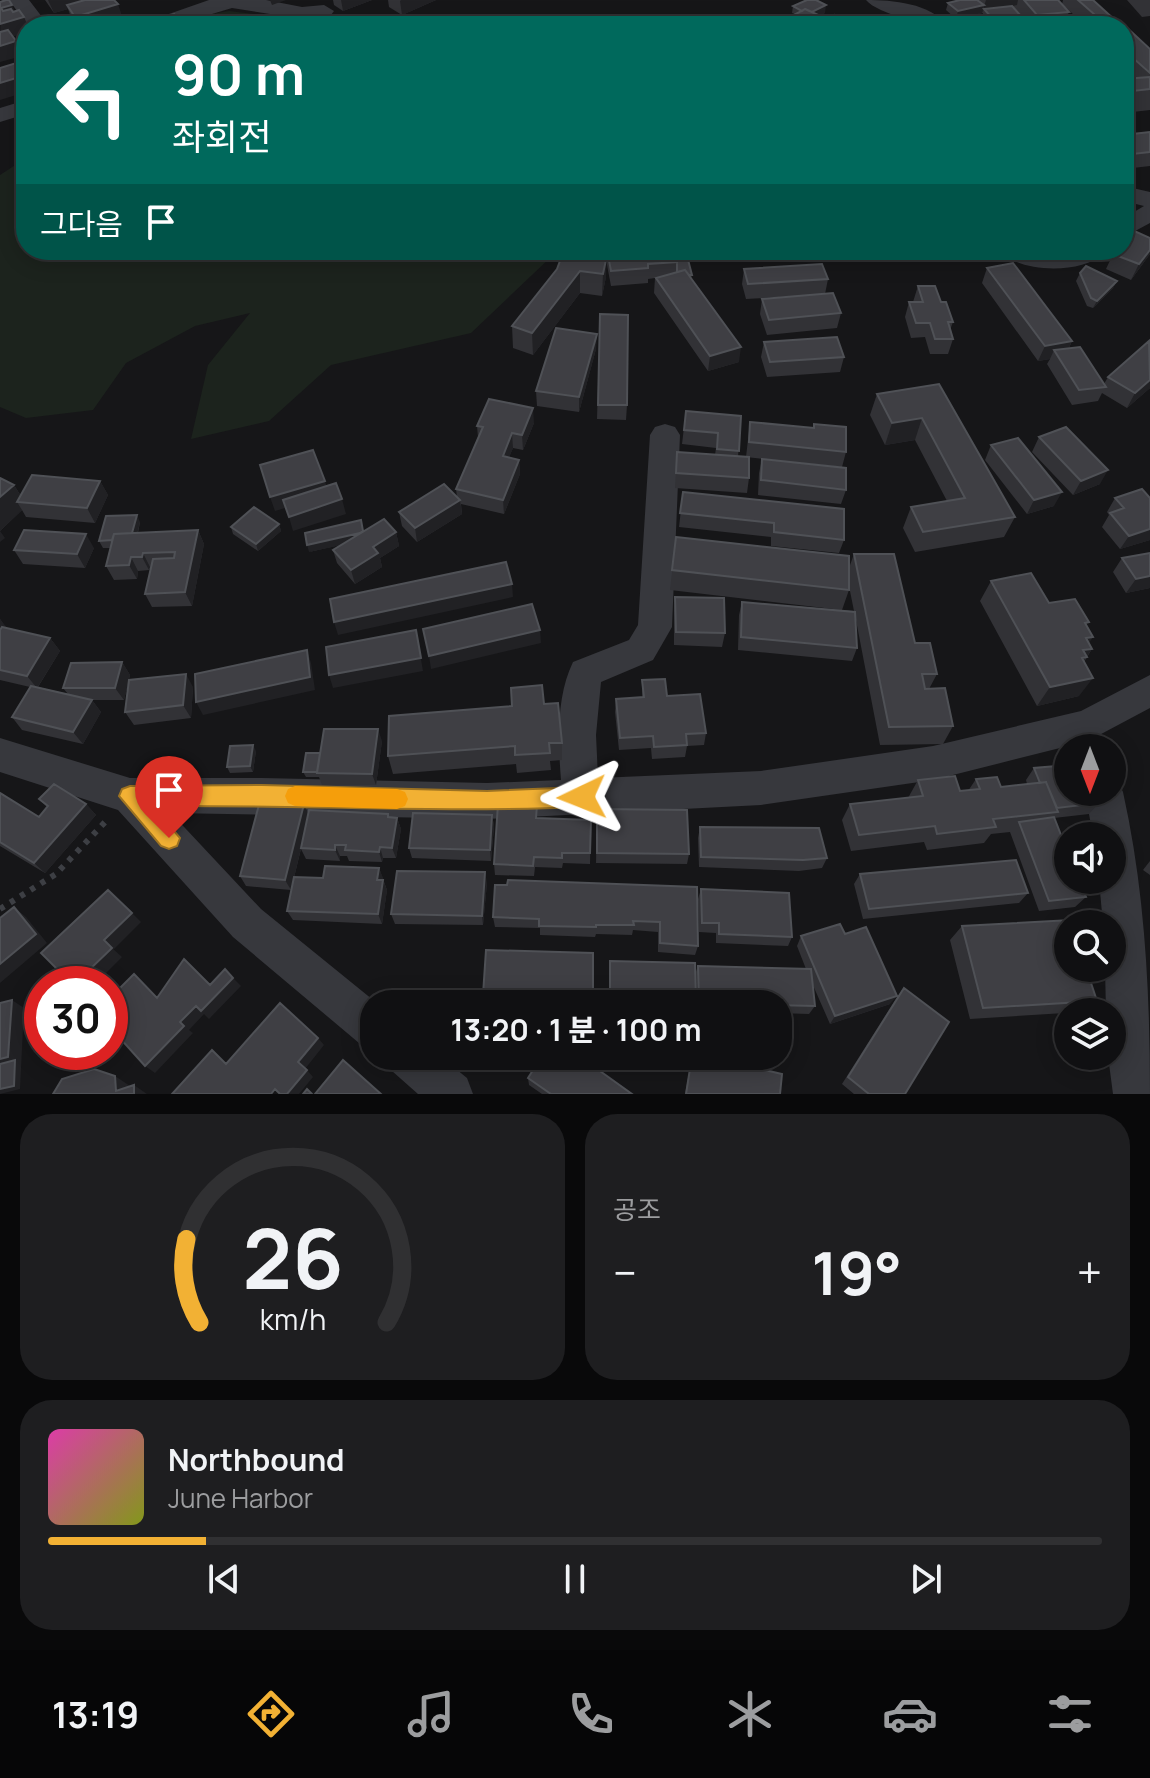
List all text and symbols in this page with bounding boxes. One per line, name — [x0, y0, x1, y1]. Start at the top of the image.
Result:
text: 90 m — [172, 35, 305, 112]
icon: left — [40, 48, 144, 152]
text: 좌회전 — [172, 112, 271, 161]
icon: arrive — [139, 200, 183, 244]
text: 그다음 — [40, 203, 123, 244]
north arrow — [1054, 734, 1126, 806]
map controls — [1054, 734, 1126, 1070]
position arrow — [540, 755, 624, 839]
pin — [135, 756, 203, 838]
icon: arrive — [147, 768, 191, 812]
button: sound — [1054, 822, 1126, 894]
button: search — [1054, 910, 1126, 982]
speed limit sign: 30 — [24, 966, 128, 1070]
button: layers — [1054, 998, 1126, 1070]
text: 13:20 · 1 분 · 100 m — [451, 1009, 701, 1050]
text: 공조 — [613, 1191, 661, 1227]
text: 26 — [242, 1200, 343, 1314]
text: 19° — [811, 1231, 902, 1313]
text: − — [613, 1242, 637, 1302]
text: + — [1077, 1242, 1102, 1302]
text: km/h — [259, 1300, 326, 1339]
text: Northbound — [168, 1439, 345, 1480]
text: June Harbor — [168, 1480, 313, 1516]
icon: previous — [202, 1557, 246, 1601]
icon: pause — [553, 1557, 597, 1601]
icon: next — [904, 1557, 948, 1601]
icon: directions — [243, 1686, 299, 1742]
icon: music — [403, 1686, 459, 1742]
icon: phone — [563, 1686, 619, 1742]
icon: climate — [722, 1686, 778, 1742]
icon: car — [882, 1686, 938, 1742]
icon: filters — [1042, 1686, 1098, 1742]
text: 13:19 — [52, 1690, 139, 1739]

